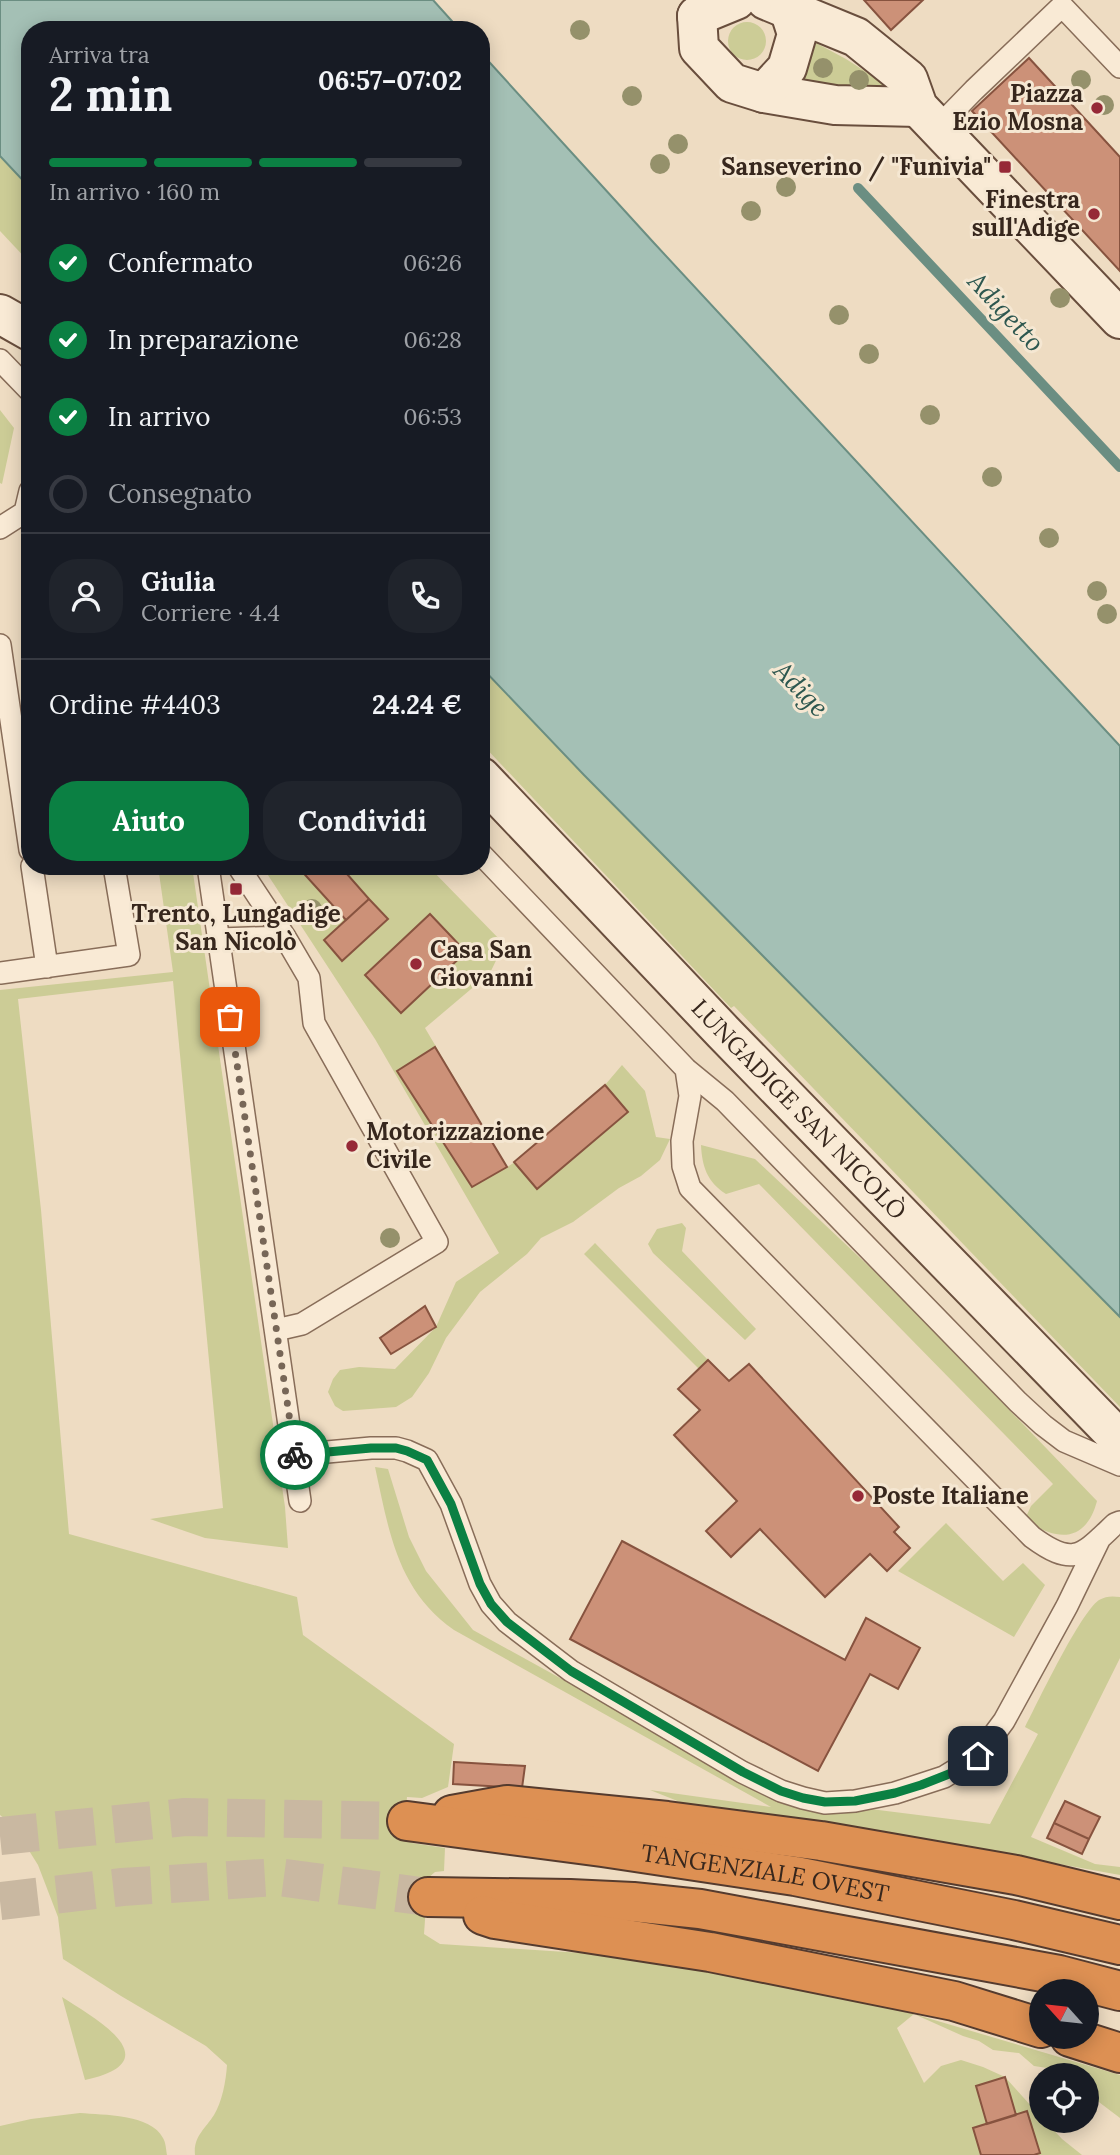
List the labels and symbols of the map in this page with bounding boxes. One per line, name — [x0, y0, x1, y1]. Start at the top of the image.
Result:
place label: Piazza Ezio Mosna — [952, 78, 1083, 137]
marker: Piazza Ezio Mosna — [1089, 100, 1105, 116]
place label: Sanseverino / "Funivia" — [721, 151, 991, 182]
marker: Sanseverino / "Funivia" — [997, 159, 1013, 175]
place label: Finestra sull'Adige — [972, 184, 1080, 243]
marker: Finestra sull'Adige — [1086, 206, 1102, 222]
water label: Adigetto — [960, 264, 1052, 359]
water label: Adige — [766, 653, 836, 723]
marker: Trento, Lungadige San Nicolò — [228, 881, 244, 897]
place label: Trento, Lungadige San Nicolò — [131, 898, 341, 957]
place label: Casa San Giovanni — [430, 934, 533, 993]
marker: Casa San Giovanni — [408, 956, 424, 972]
pin — [200, 987, 260, 1047]
street label: LUNGADIGE SAN NICOLÒ — [685, 992, 913, 1226]
place label: Motorizzazione Civile — [366, 1116, 545, 1175]
marker: Motorizzazione Civile — [344, 1138, 360, 1154]
courier — [260, 1420, 330, 1490]
place label: Poste Italiane — [872, 1480, 1029, 1511]
marker: Poste Italiane — [850, 1488, 866, 1504]
pin — [948, 1726, 1008, 1786]
street label: TANGENZIALE OVEST — [639, 1837, 892, 1910]
north arrow — [1029, 1979, 1099, 2049]

